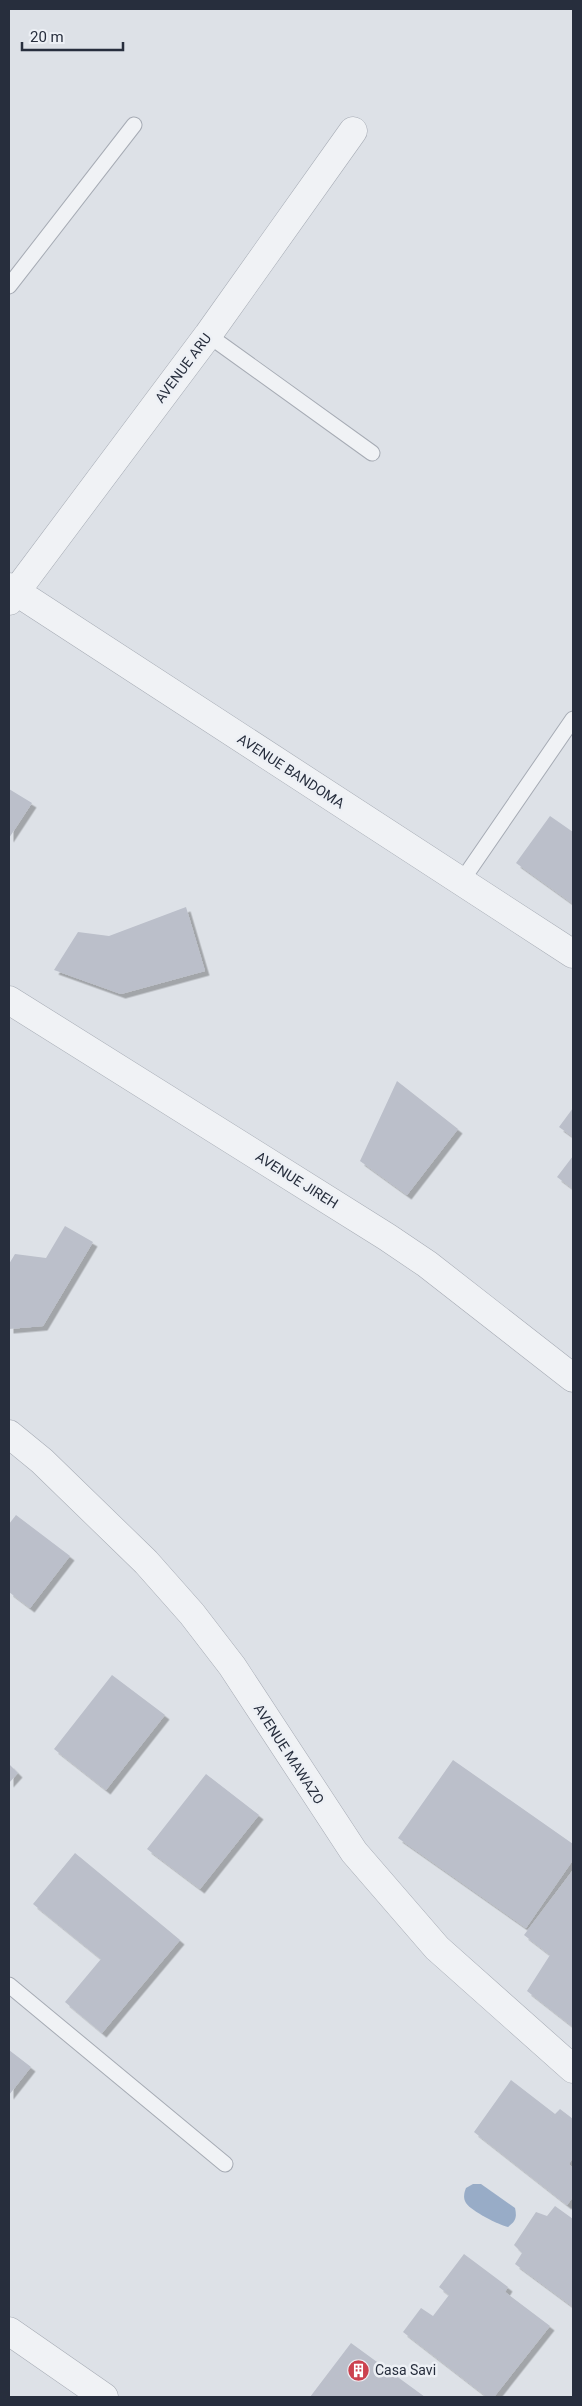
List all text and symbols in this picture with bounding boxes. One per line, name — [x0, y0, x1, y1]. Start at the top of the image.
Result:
scale bar — [22, 20, 124, 52]
text: 20 m — [30, 28, 64, 46]
street label: AVENUE ARU — [152, 330, 214, 406]
street label: AVENUE BANDOMA — [235, 731, 347, 811]
street label: AVENUE JIREH — [253, 1148, 341, 1212]
street label: AVENUE MAWAZO — [251, 1701, 327, 1807]
building icon: Casa Savi — [347, 2358, 371, 2382]
place label: Casa Savi — [375, 2362, 436, 2378]

